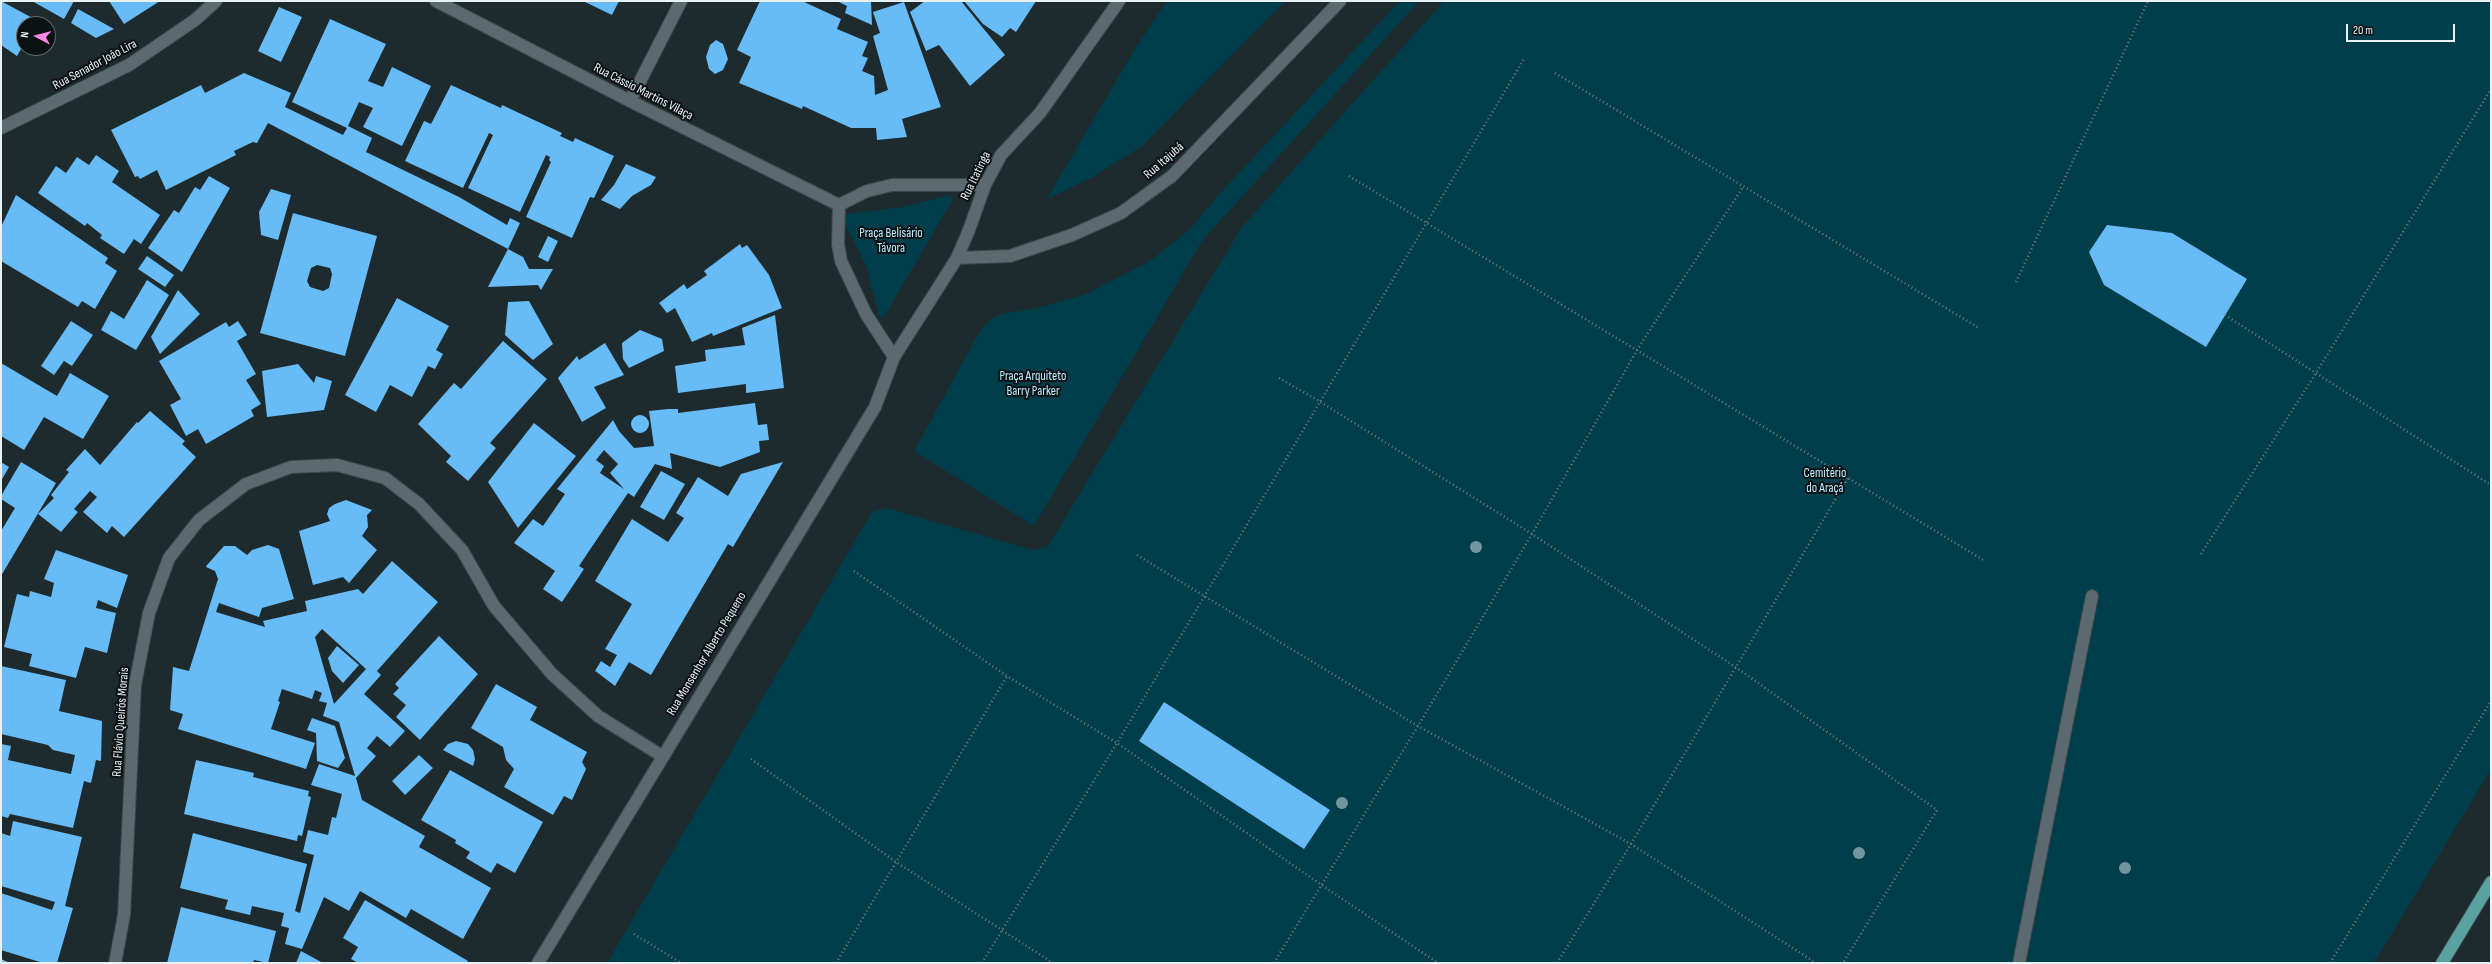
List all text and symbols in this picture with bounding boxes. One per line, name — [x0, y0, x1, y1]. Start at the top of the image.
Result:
north arrow — [16, 16, 56, 56]
scale bar — [2348, 16, 2457, 42]
text: 20 m — [2353, 23, 2373, 38]
text: N — [18, 31, 31, 38]
street label: Rua Senador João Lira — [50, 36, 140, 94]
street label: Rua Cássio Martins Vilaça — [591, 60, 695, 124]
street label: Rua Itajubá — [1141, 139, 1187, 183]
street label: Rua Itatinga — [958, 149, 994, 203]
park label: Praça Belisário Távora — [859, 226, 923, 257]
park label: Praça Arquiteto Barry Parker — [999, 369, 1067, 400]
park label: Cemitério do Araçá — [1804, 466, 1846, 497]
street label: Rua Monsenhor Alberto Pequeno — [664, 589, 750, 719]
street label: Rua Flávio Queirós Morais — [109, 667, 133, 777]

